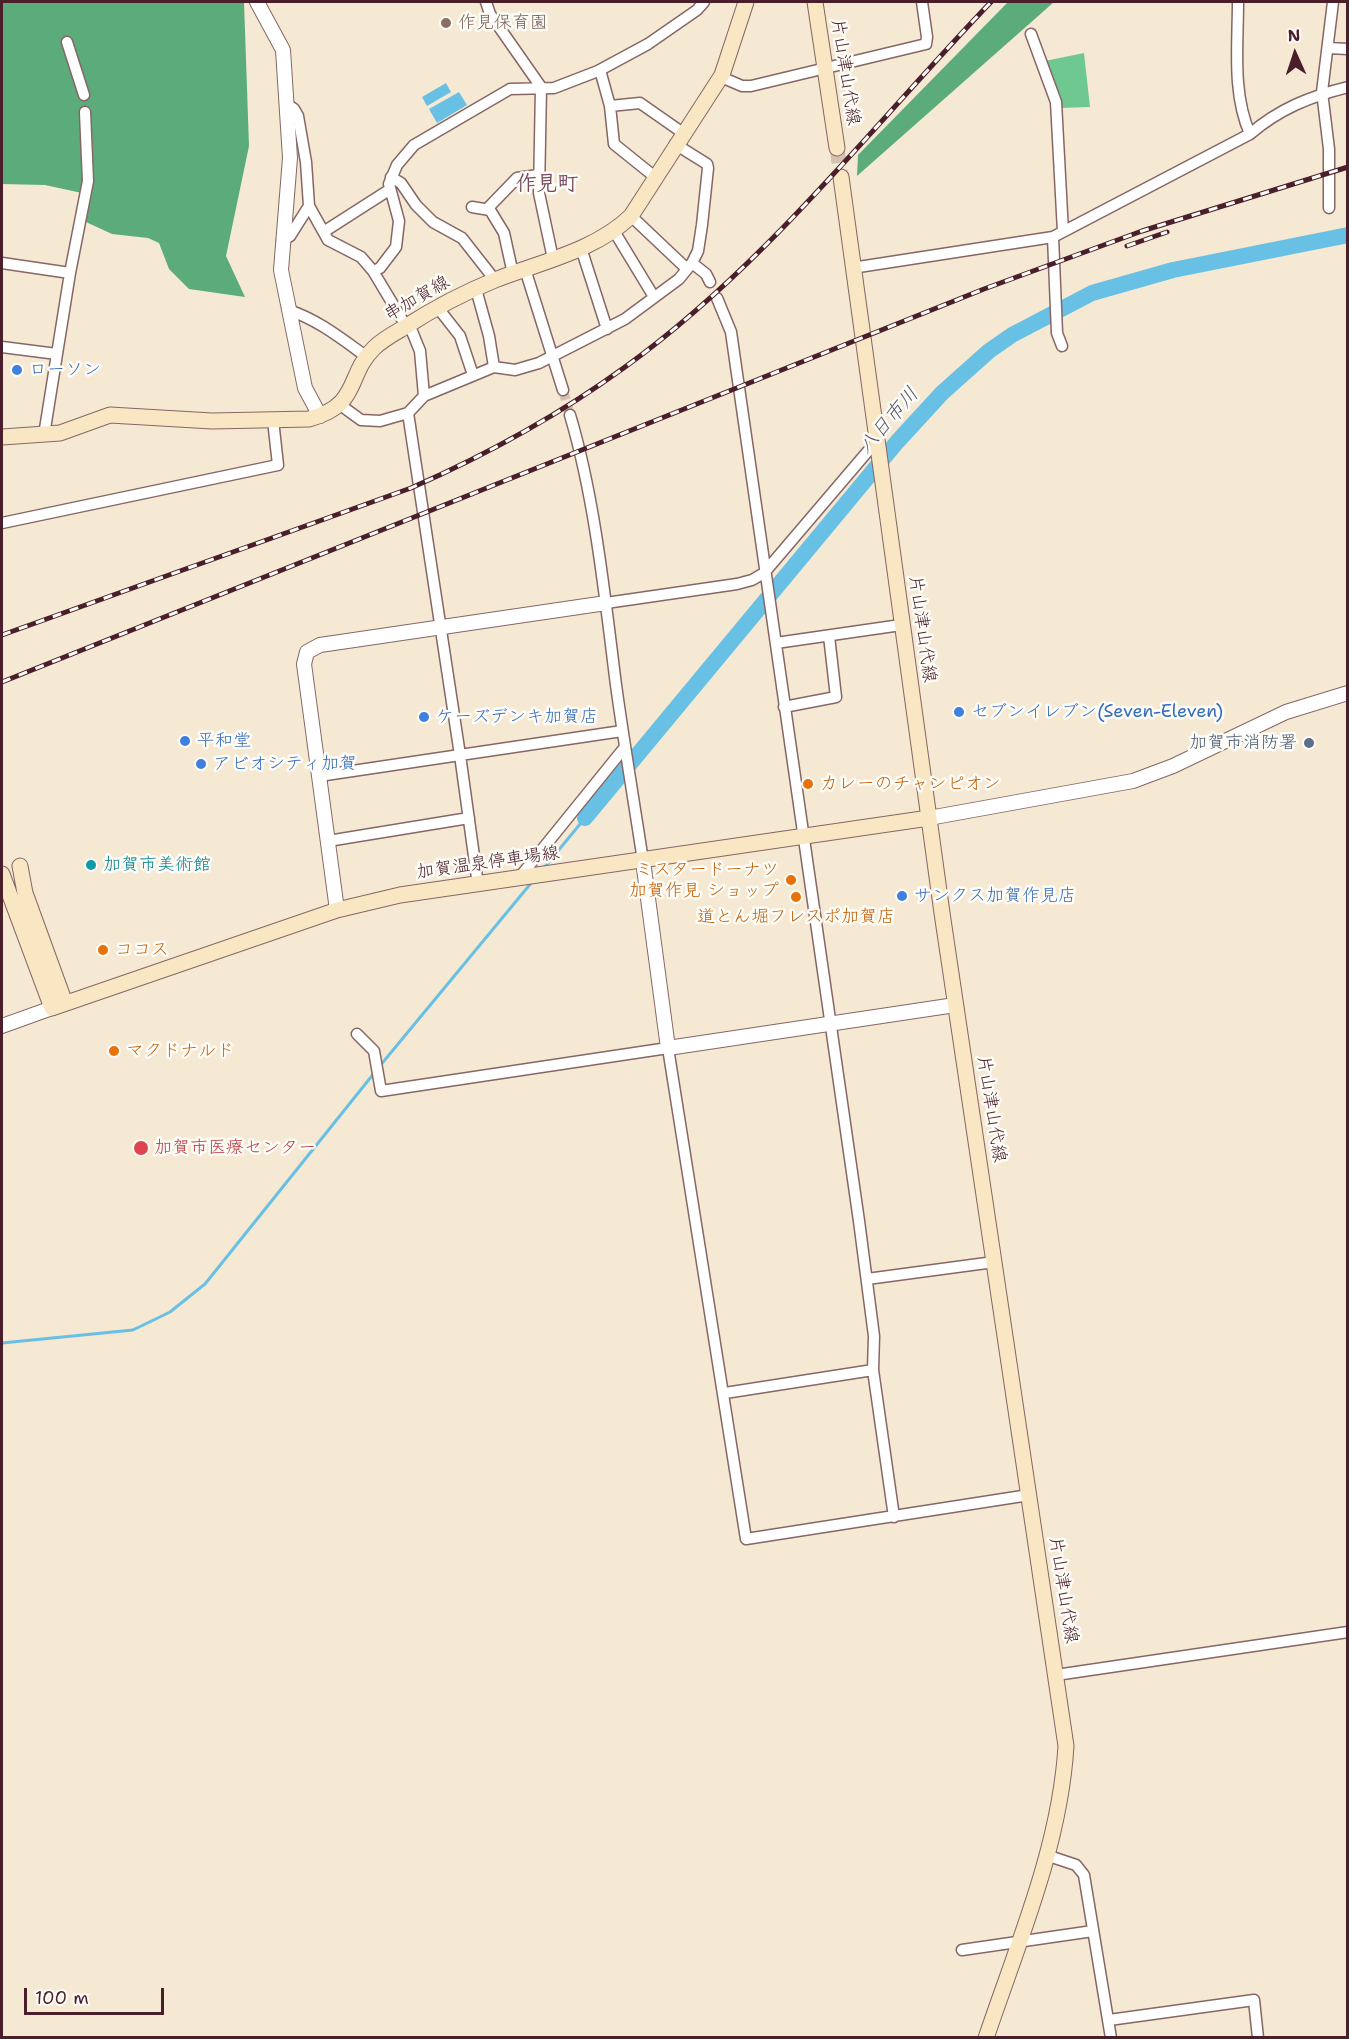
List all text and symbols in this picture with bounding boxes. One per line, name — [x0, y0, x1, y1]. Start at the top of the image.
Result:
place label: 作見保育園 — [458, 12, 548, 34]
marker: 作見保育園 — [439, 16, 453, 30]
street label: 片山津山代線 — [826, 17, 864, 127]
north arrow — [1265, 24, 1325, 84]
text: N — [1287, 25, 1301, 46]
district label: 作見町 — [516, 172, 578, 198]
street label: 串加賀線 — [380, 272, 454, 326]
place label: ローソン — [29, 359, 101, 381]
marker: ローソン — [10, 363, 24, 377]
water label: 八日市川 — [854, 383, 924, 459]
street label: 片山津山代線 — [904, 574, 940, 684]
place label: セブンイレブン(Seven-Eleven) — [971, 701, 1223, 723]
marker: セブンイレブン(Seven-Eleven) — [952, 705, 966, 719]
place label: ケーズデンキ加賀店 — [436, 706, 598, 728]
marker: ケーズデンキ加賀店 — [417, 710, 431, 724]
place label: 平和堂 — [197, 730, 251, 752]
place label: 加賀市消防署 — [1189, 732, 1297, 754]
marker: 平和堂 — [178, 734, 192, 748]
marker: 加賀市消防署 — [1302, 736, 1316, 750]
place label: アビオシティ加賀 — [213, 753, 357, 775]
marker: アビオシティ加賀 — [194, 757, 208, 771]
place label: カレーのチャンピオン — [820, 773, 1001, 795]
marker: カレーのチャンピオン — [801, 777, 815, 791]
street label: 加賀温泉停車場線 — [415, 842, 561, 884]
place label: 加賀市美術館 — [103, 854, 211, 876]
marker: 加賀市美術館 — [84, 858, 98, 872]
place label: ミスタードーナツ 加賀作見 ショップ — [629, 859, 779, 902]
marker: ミスタードーナツ 加賀作見 ショップ — [784, 873, 798, 887]
place label: サンクス加賀作見店 — [914, 885, 1076, 907]
marker: サンクス加賀作見店 — [895, 889, 909, 903]
marker: 道とん堀フレスポ加賀店 — [789, 890, 803, 904]
place label: 道とん堀フレスポ加賀店 — [697, 906, 895, 928]
place label: ココス — [115, 939, 169, 961]
marker: ココス — [96, 943, 110, 957]
place label: マクドナルド — [126, 1040, 234, 1062]
marker: マクドナルド — [107, 1044, 121, 1058]
street label: 片山津山代線 — [972, 1054, 1010, 1164]
place label: 加賀市医療センター — [154, 1137, 316, 1159]
marker: 加賀市医療センター — [132, 1139, 150, 1157]
street label: 片山津山代線 — [1044, 1535, 1082, 1645]
scale bar — [27, 1976, 166, 2014]
text: 100 m — [35, 1986, 89, 2010]

